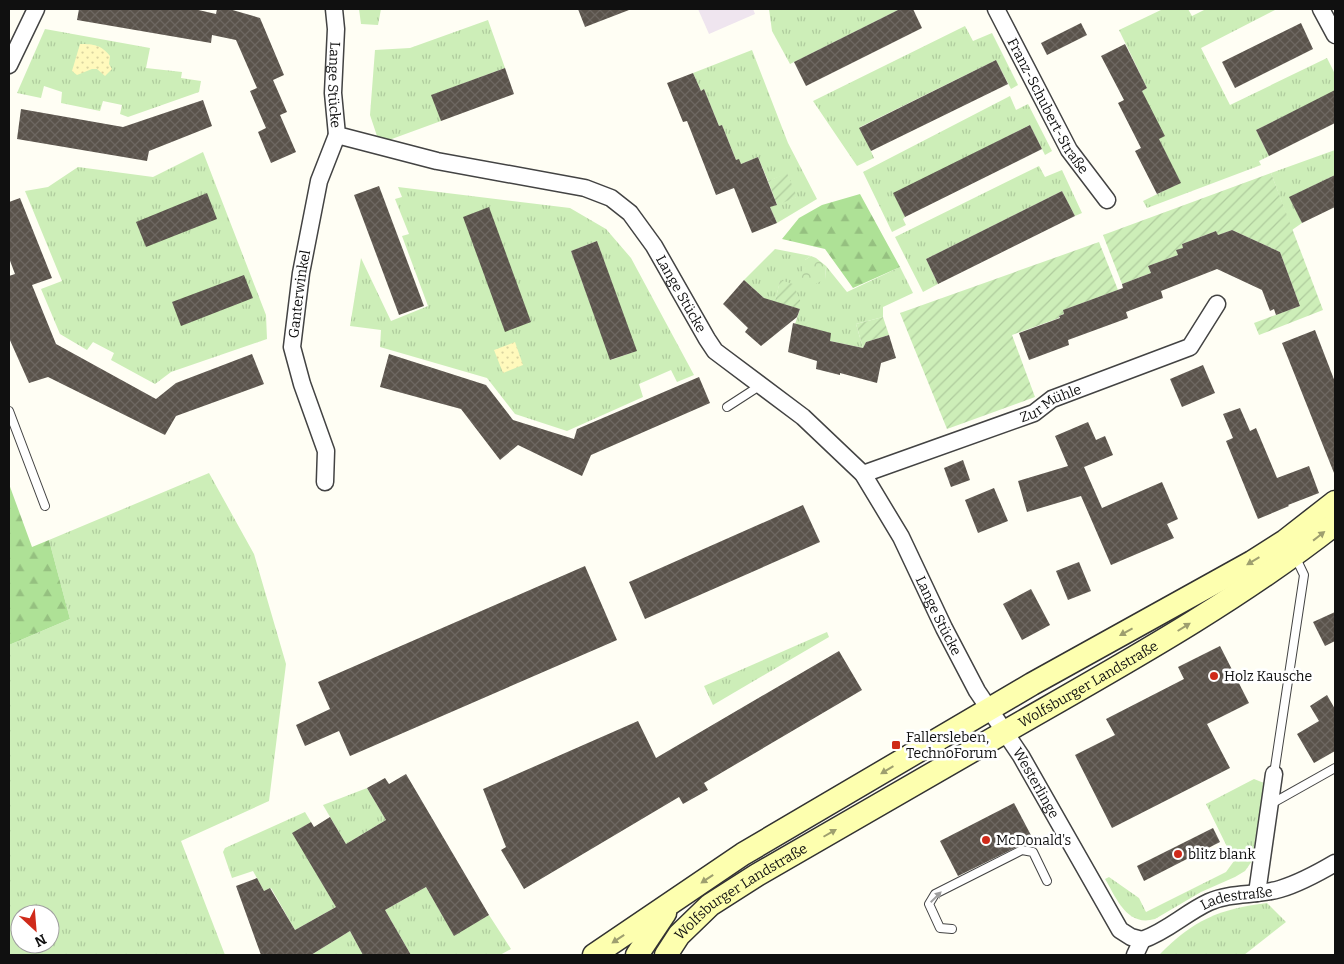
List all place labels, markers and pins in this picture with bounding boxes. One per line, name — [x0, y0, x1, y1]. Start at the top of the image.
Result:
place label: Holz Kausche — [1224, 668, 1312, 685]
marker: Holz Kausche — [1208, 670, 1220, 682]
place label: Fallersleben, TechnoForum — [906, 729, 998, 762]
marker: Fallersleben, TechnoForum — [890, 739, 902, 751]
place label: McDonald's — [996, 832, 1071, 849]
marker: McDonald's — [980, 834, 992, 846]
place label: blitz blank — [1188, 846, 1255, 863]
marker: blitz blank — [1172, 848, 1184, 860]

